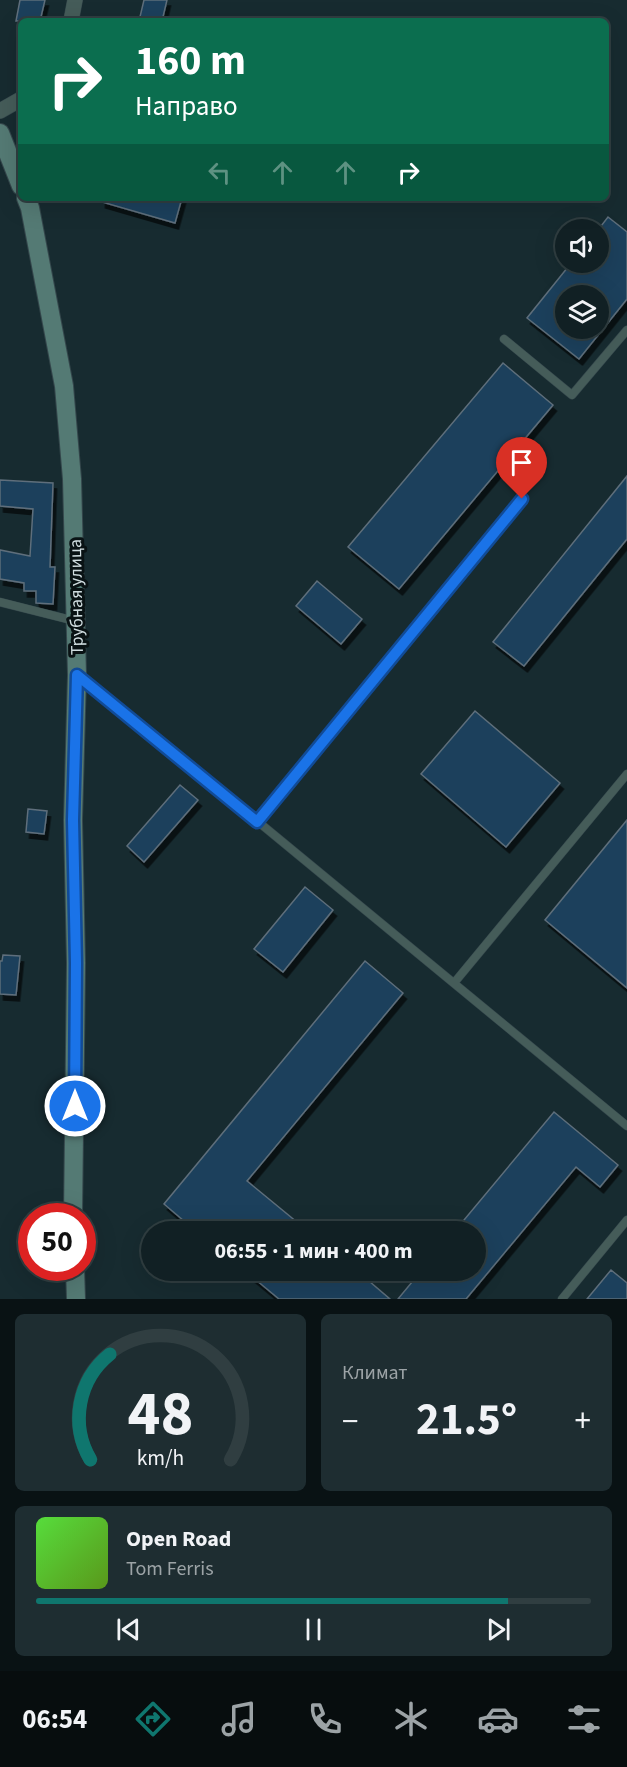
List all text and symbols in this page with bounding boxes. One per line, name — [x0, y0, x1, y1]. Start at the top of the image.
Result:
text: 160 m — [135, 31, 246, 91]
icon: right — [36, 42, 114, 120]
text: Направо — [135, 87, 238, 126]
icon: left — [203, 156, 236, 189]
icon: ahead — [266, 156, 299, 189]
icon: ahead — [329, 156, 362, 189]
icon: right — [392, 156, 425, 189]
map controls — [555, 219, 609, 339]
button: sound — [555, 219, 609, 273]
button: layers — [555, 285, 609, 339]
pin — [496, 437, 547, 499]
icon: arrive — [505, 446, 538, 479]
street label: Трубная улица — [63, 539, 90, 655]
position arrow — [43, 1074, 107, 1138]
speed limit sign: 50 — [18, 1203, 96, 1281]
text: 06:55 · 1 мин · 400 m — [214, 1235, 413, 1267]
text: Климат — [342, 1359, 408, 1387]
text: 48 — [128, 1370, 193, 1459]
text: 21.5° — [416, 1388, 517, 1452]
text: − — [342, 1398, 358, 1445]
text: + — [575, 1398, 591, 1445]
text: km/h — [137, 1443, 184, 1474]
text: Open Road — [126, 1523, 231, 1555]
text: Tom Ferris — [126, 1555, 214, 1583]
icon: previous — [112, 1613, 145, 1646]
icon: pause — [297, 1613, 330, 1646]
icon: next — [482, 1613, 515, 1646]
icon: directions — [132, 1698, 174, 1740]
icon: music — [218, 1698, 260, 1740]
icon: phone — [304, 1698, 346, 1740]
icon: climate — [390, 1698, 432, 1740]
icon: car — [477, 1698, 519, 1740]
icon: filters — [563, 1698, 605, 1740]
text: 06:54 — [22, 1700, 87, 1739]

